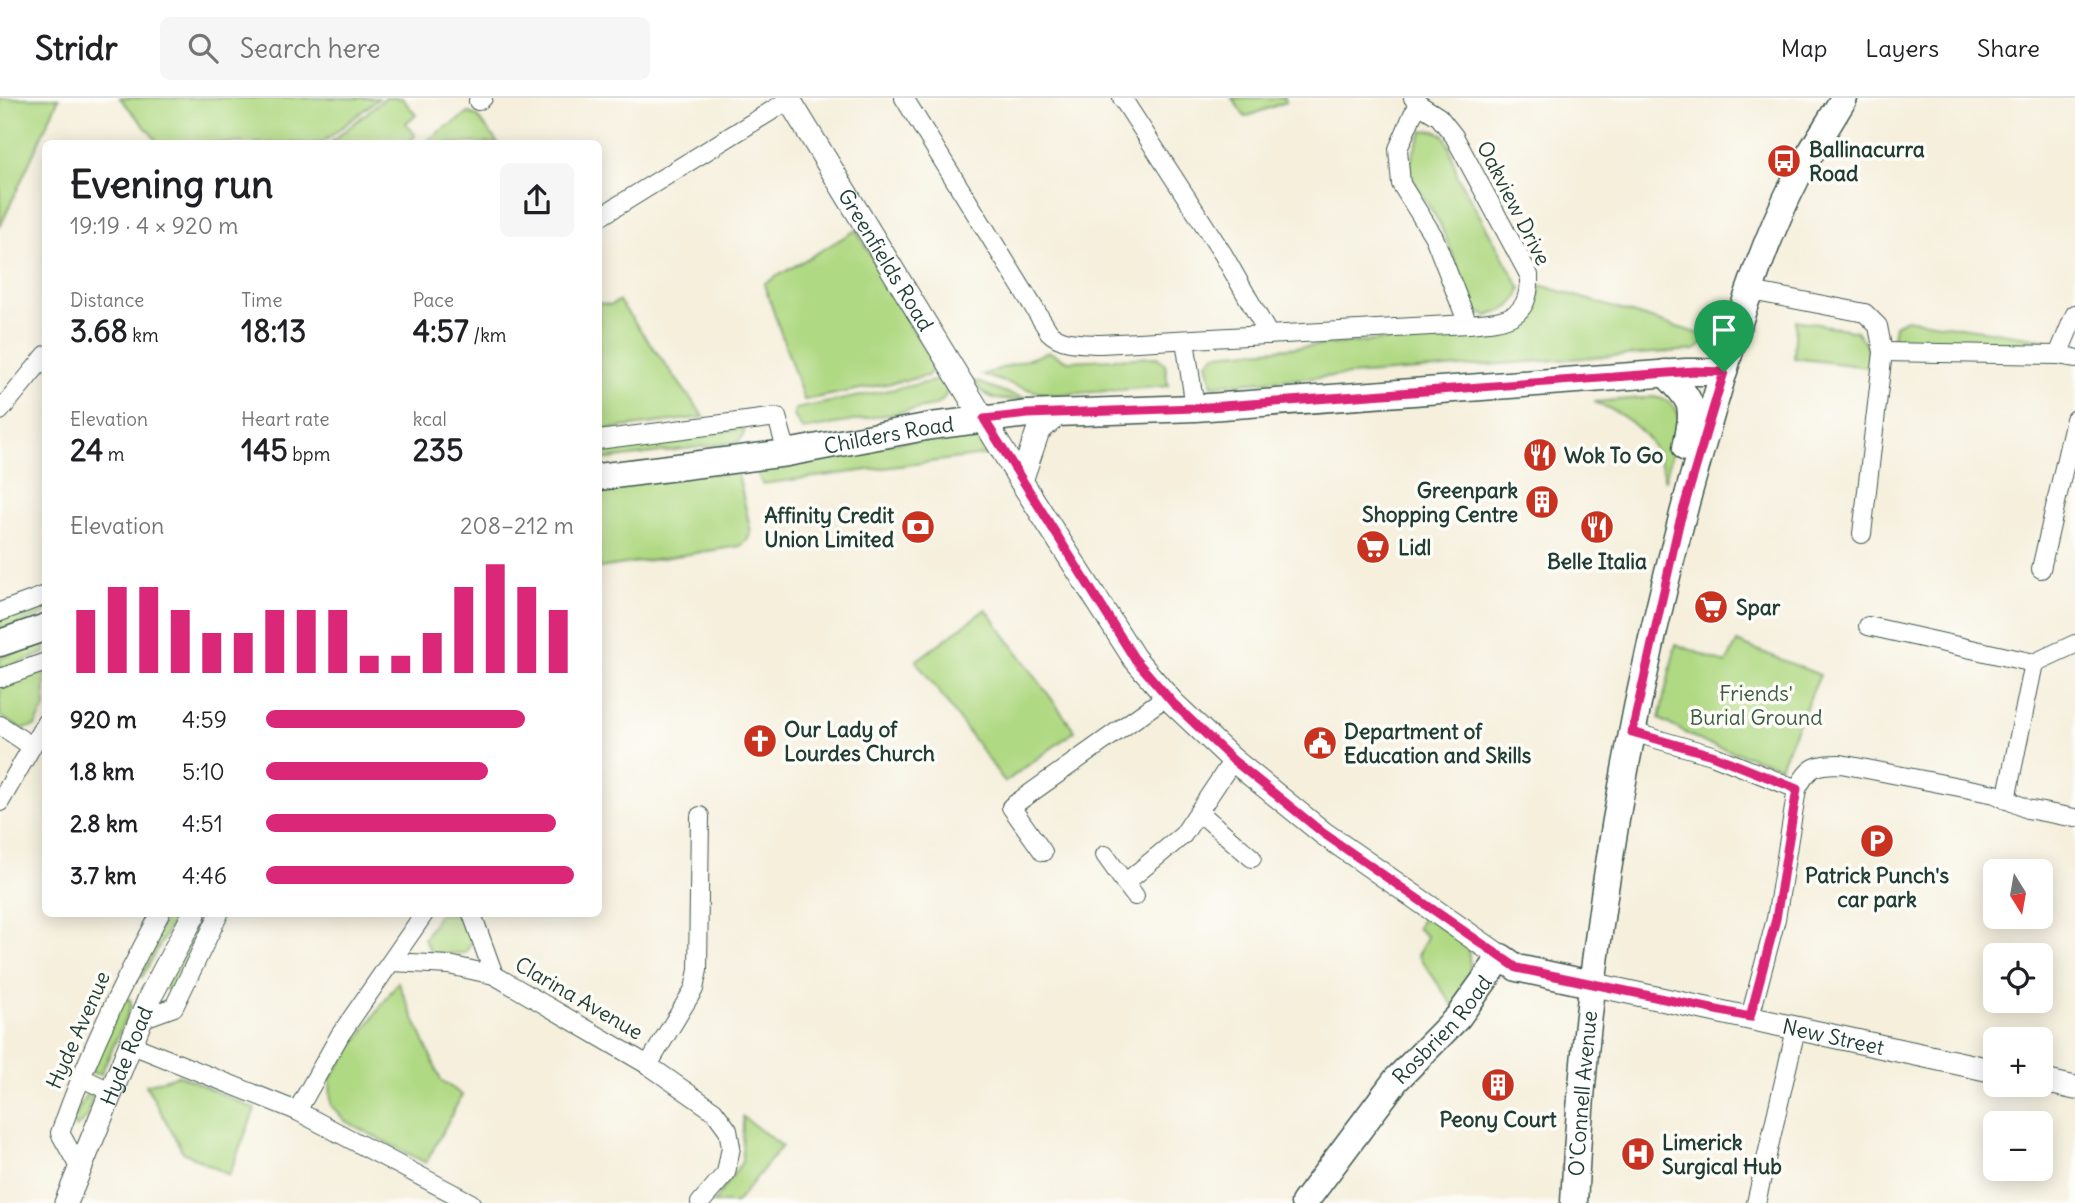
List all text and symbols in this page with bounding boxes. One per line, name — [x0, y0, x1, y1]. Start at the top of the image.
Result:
search box — [160, 17, 650, 80]
text: Stridr — [35, 27, 118, 69]
icon: search — [184, 29, 222, 67]
text: Search here — [240, 32, 381, 65]
text: Map — [1781, 33, 1827, 63]
text: Layers — [1865, 33, 1939, 63]
text: Share — [1977, 33, 2040, 63]
street label: Oakview Drive — [1471, 136, 1557, 270]
place label: Ballinacurra Road — [1809, 136, 1925, 187]
bus stop icon: Ballinacurra Road — [1765, 142, 1803, 180]
text: Evening run — [70, 161, 273, 208]
button: share — [500, 163, 574, 237]
street label: Greenfields Road — [833, 183, 940, 336]
text: 19:19 · 4 × 920 m — [70, 211, 238, 240]
text: Distance — [70, 288, 144, 312]
text: Time — [241, 288, 282, 312]
text: Pace — [413, 288, 454, 312]
pin — [1694, 300, 1754, 372]
icon: arrive — [1705, 311, 1743, 349]
text: 3.68 — [70, 312, 128, 350]
text: 18:13 — [241, 312, 306, 350]
text: 4:57 — [413, 312, 469, 350]
text: km — [128, 323, 159, 347]
text: /km — [469, 323, 507, 347]
text: Elevation — [70, 407, 148, 431]
text: Heart rate — [241, 407, 329, 431]
text: kcal — [413, 407, 447, 431]
street label: Childers Road — [822, 410, 955, 459]
text: 24 — [70, 431, 103, 469]
text: 145 — [241, 431, 288, 469]
text: 235 — [413, 431, 463, 469]
restaurant icon: Wok To Go — [1521, 436, 1559, 474]
text: m — [103, 442, 125, 466]
text: bpm — [288, 442, 330, 466]
place label: Wok To Go — [1564, 442, 1663, 469]
place label: Greenpark Shopping Centre — [1362, 477, 1518, 528]
building icon: Greenpark Shopping Centre — [1523, 483, 1561, 521]
place label: Affinity Credit Union Limited — [764, 502, 895, 553]
bank icon: Affinity Credit Union Limited — [899, 508, 937, 546]
restaurant icon: Belle Italia — [1578, 508, 1616, 546]
text: Elevation — [70, 511, 164, 540]
text: 208–212 m — [460, 511, 574, 540]
supermarket icon: Lidl — [1354, 528, 1392, 566]
place label: Lidl — [1398, 534, 1431, 561]
place label: Belle Italia — [1547, 548, 1647, 575]
supermarket icon: Spar — [1692, 588, 1730, 626]
place label: Spar — [1736, 594, 1781, 621]
park label: Friends' Burial Ground — [1689, 680, 1823, 731]
text: 920 m — [70, 705, 137, 734]
text: 4:59 — [182, 705, 227, 734]
place label: Our Lady of Lourdes Church — [784, 716, 935, 767]
place label: Department of Education and Skills — [1344, 718, 1532, 769]
church icon: Our Lady of Lourdes Church — [741, 722, 779, 760]
public building icon: Department of Education and Skills — [1301, 724, 1339, 762]
text: 1.8 km — [70, 757, 135, 786]
text: 5:10 — [182, 757, 225, 786]
text: 2.8 km — [70, 809, 138, 838]
text: 4:51 — [182, 809, 223, 838]
parking icon: Patrick Punch's car park — [1858, 822, 1896, 860]
north arrow — [1983, 859, 2053, 929]
map controls — [1983, 859, 2053, 1181]
text: 3.7 km — [70, 861, 136, 890]
text: 4:46 — [182, 861, 227, 890]
place label: Patrick Punch's car park — [1805, 862, 1949, 913]
button: locate — [1983, 943, 2053, 1013]
street label: Clarina Avenue — [510, 950, 648, 1046]
street label: Hyde Avenue — [40, 967, 116, 1093]
street label: Rosbrien Road — [1386, 970, 1497, 1090]
street label: Hyde Road — [94, 1002, 158, 1109]
street label: O'Connell Avenue — [1562, 1009, 1603, 1177]
street label: New Street — [1780, 1012, 1887, 1061]
button: + — [1983, 1027, 2053, 1097]
building icon: Peony Court — [1479, 1066, 1517, 1104]
place label: Peony Court — [1439, 1106, 1558, 1133]
button: − — [1983, 1111, 2053, 1181]
place label: Limerick Surgical Hub — [1662, 1129, 1782, 1180]
hospital icon: Limerick Surgical Hub — [1619, 1135, 1657, 1173]

